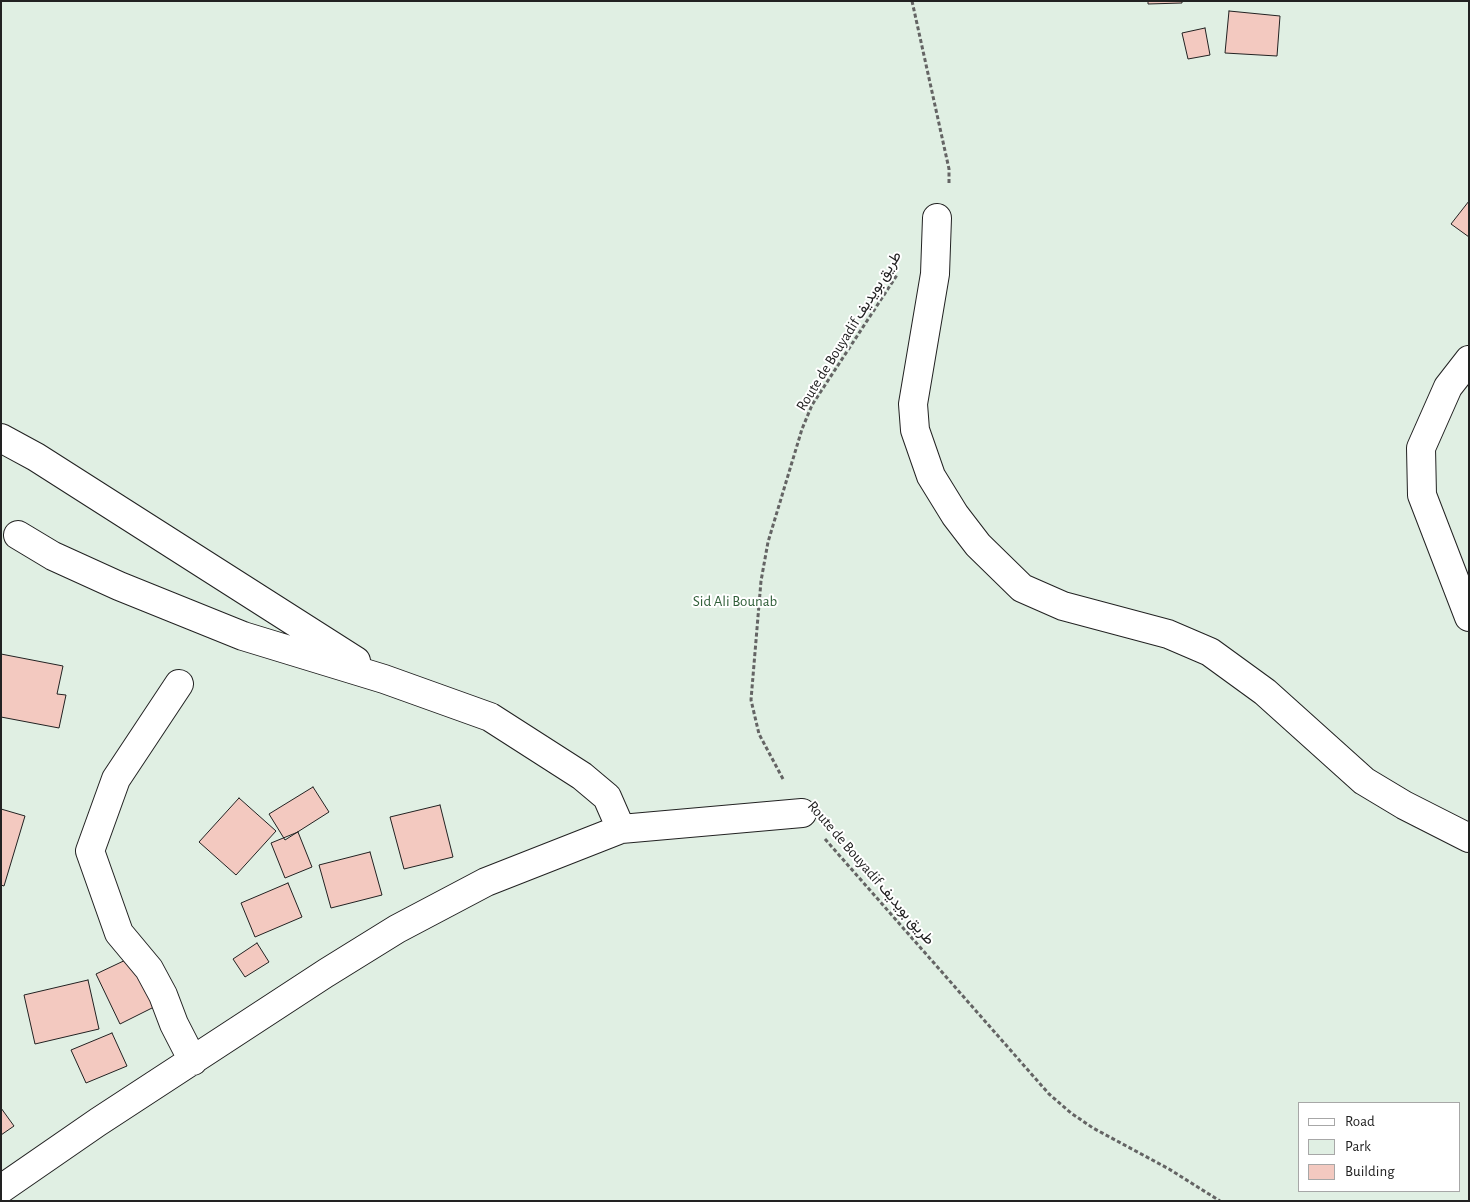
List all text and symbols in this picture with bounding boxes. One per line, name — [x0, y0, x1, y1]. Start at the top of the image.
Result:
street label: Route de Bouyadif طريق بويديف — [792, 248, 906, 414]
park label: Sid Ali Bounab — [693, 592, 777, 610]
street label: Route de Bouyadif طريق بويديف — [804, 797, 938, 949]
legend — [1298, 1102, 1460, 1192]
text: Road — [1345, 1114, 1375, 1129]
text: Park — [1345, 1139, 1371, 1154]
text: Building — [1345, 1164, 1395, 1179]

